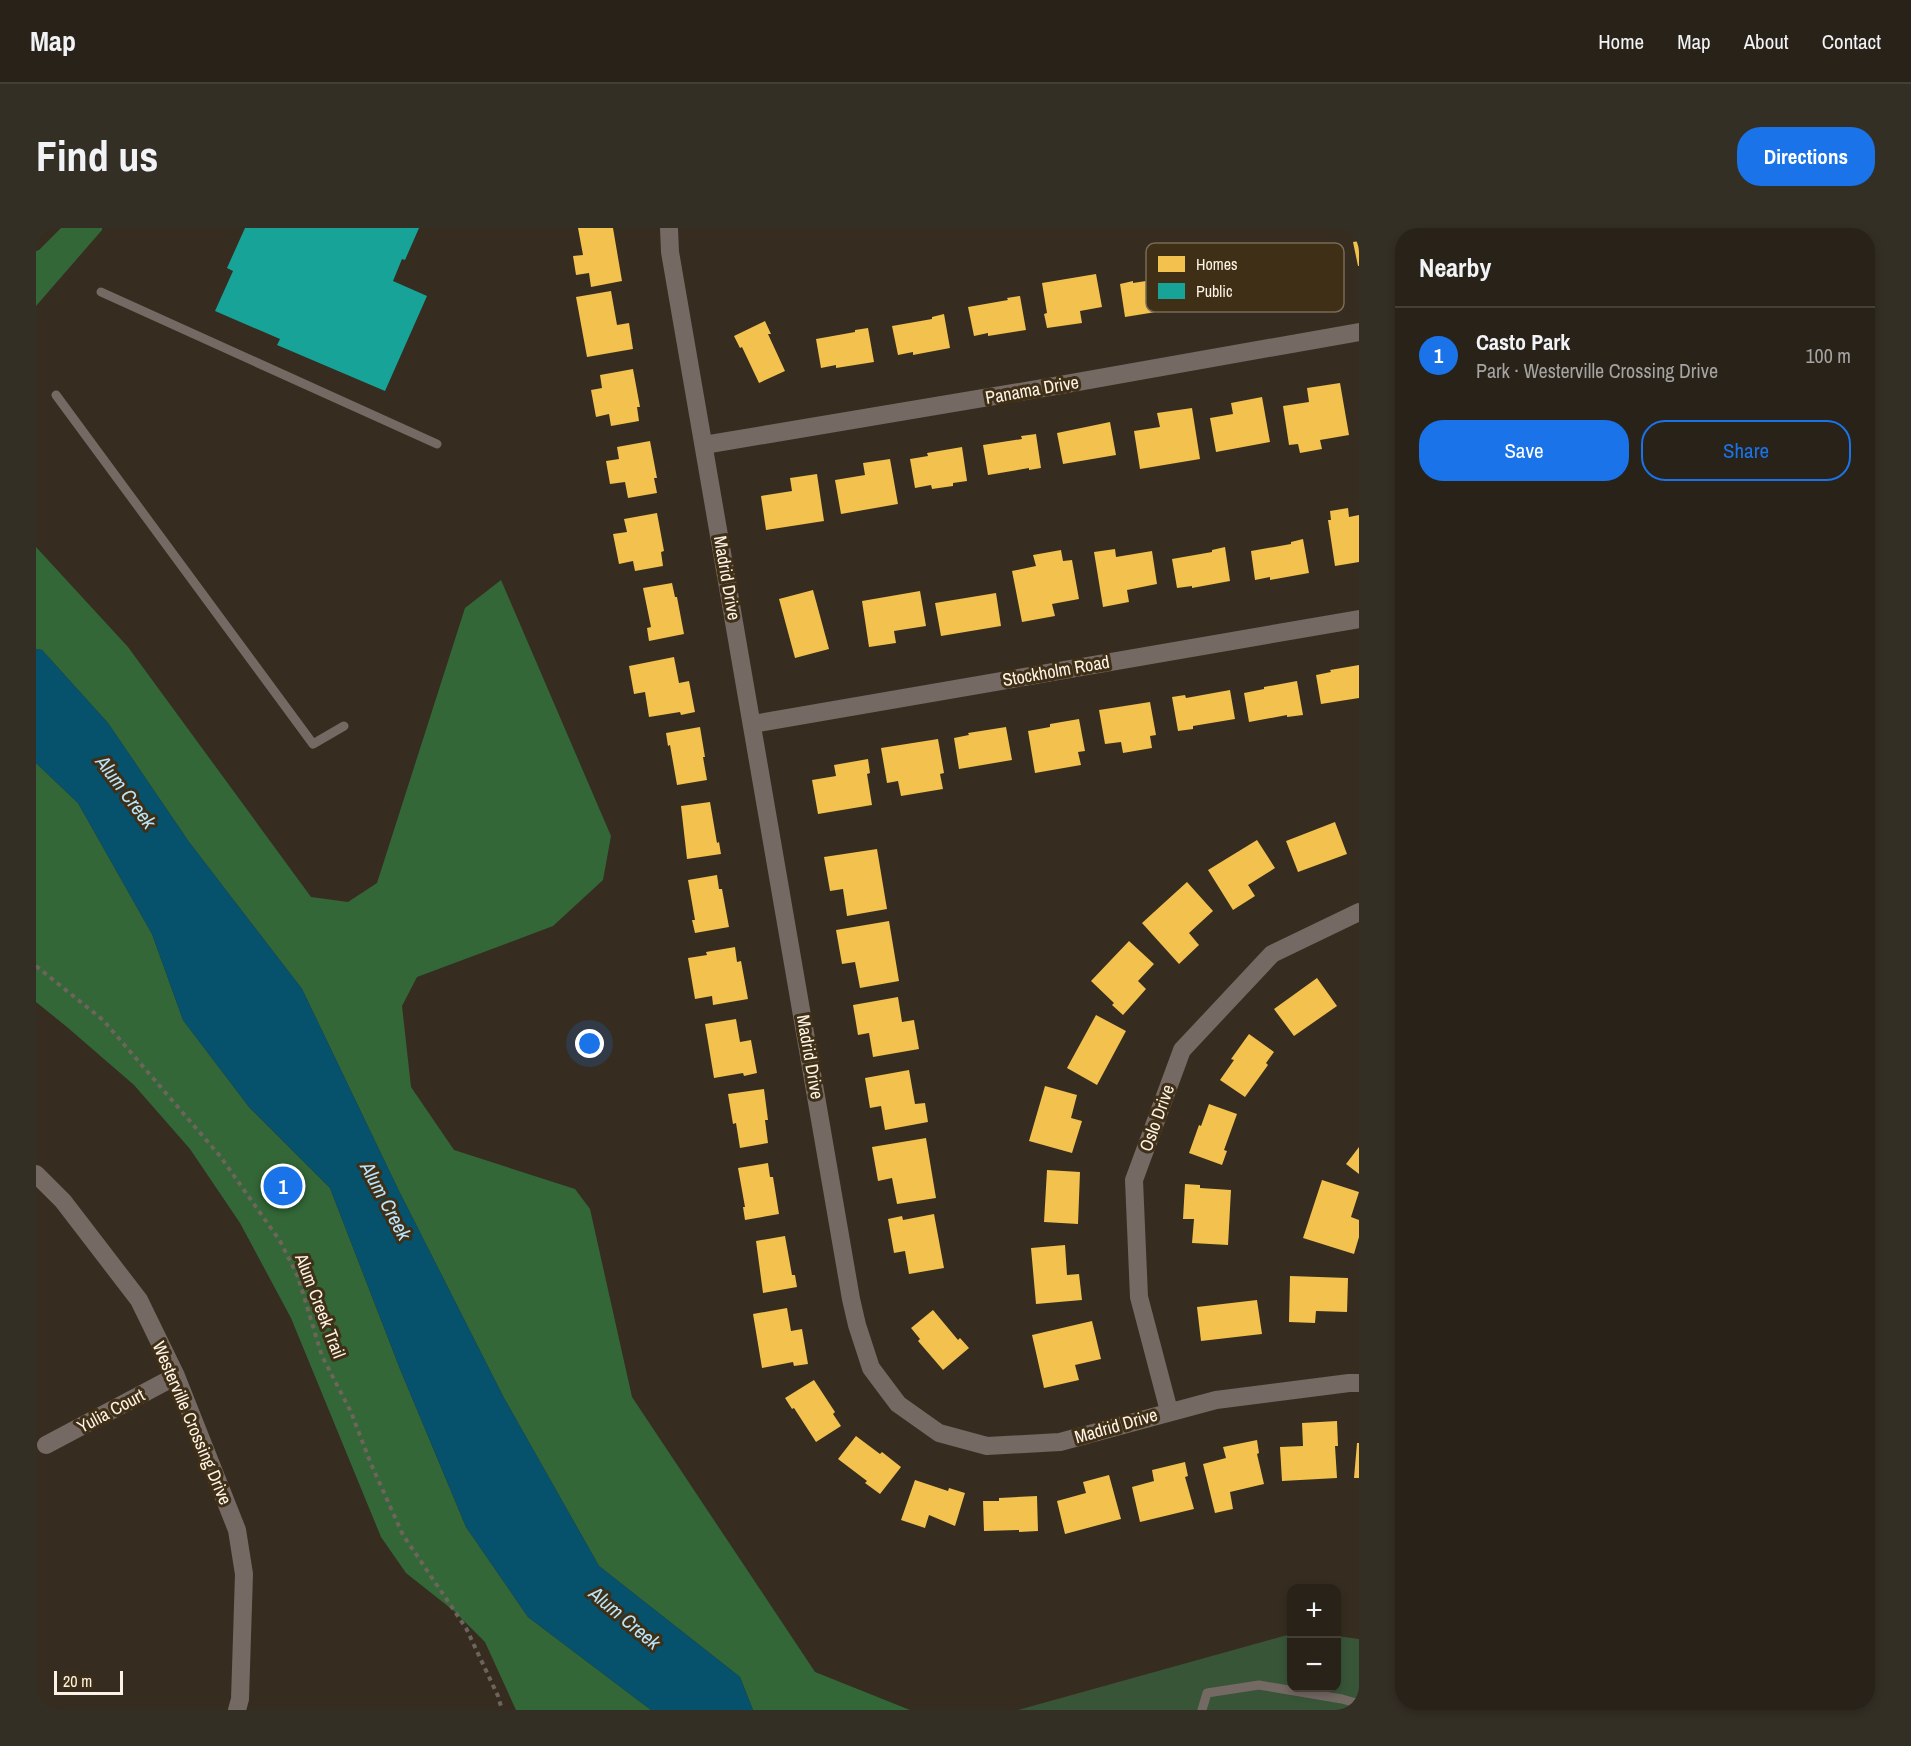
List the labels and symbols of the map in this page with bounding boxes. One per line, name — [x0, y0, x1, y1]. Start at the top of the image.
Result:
legend — [1146, 243, 1344, 312]
text: Homes — [1196, 253, 1238, 275]
text: Public — [1196, 280, 1233, 302]
street label: Panama Drive — [983, 369, 1081, 410]
street label: Madrid Drive — [708, 534, 747, 622]
street label: Stockholm Road — [1000, 649, 1111, 692]
water label: Alum Creek — [89, 749, 163, 835]
street label: Madrid Drive — [791, 1013, 830, 1101]
your location — [575, 1029, 604, 1058]
street label: Oslo Drive — [1133, 1081, 1180, 1155]
water label: Alum Creek — [354, 1156, 419, 1246]
pin: 1 — [264, 1164, 302, 1208]
street label: Alum Creek Trail — [289, 1249, 352, 1362]
street label: Westerville Crossing Drive — [147, 1337, 238, 1508]
street label: Yulia Court — [73, 1382, 149, 1439]
street label: Madrid Drive — [1071, 1402, 1160, 1449]
water label: Alum Creek — [583, 1579, 667, 1656]
scale bar — [54, 1668, 123, 1696]

